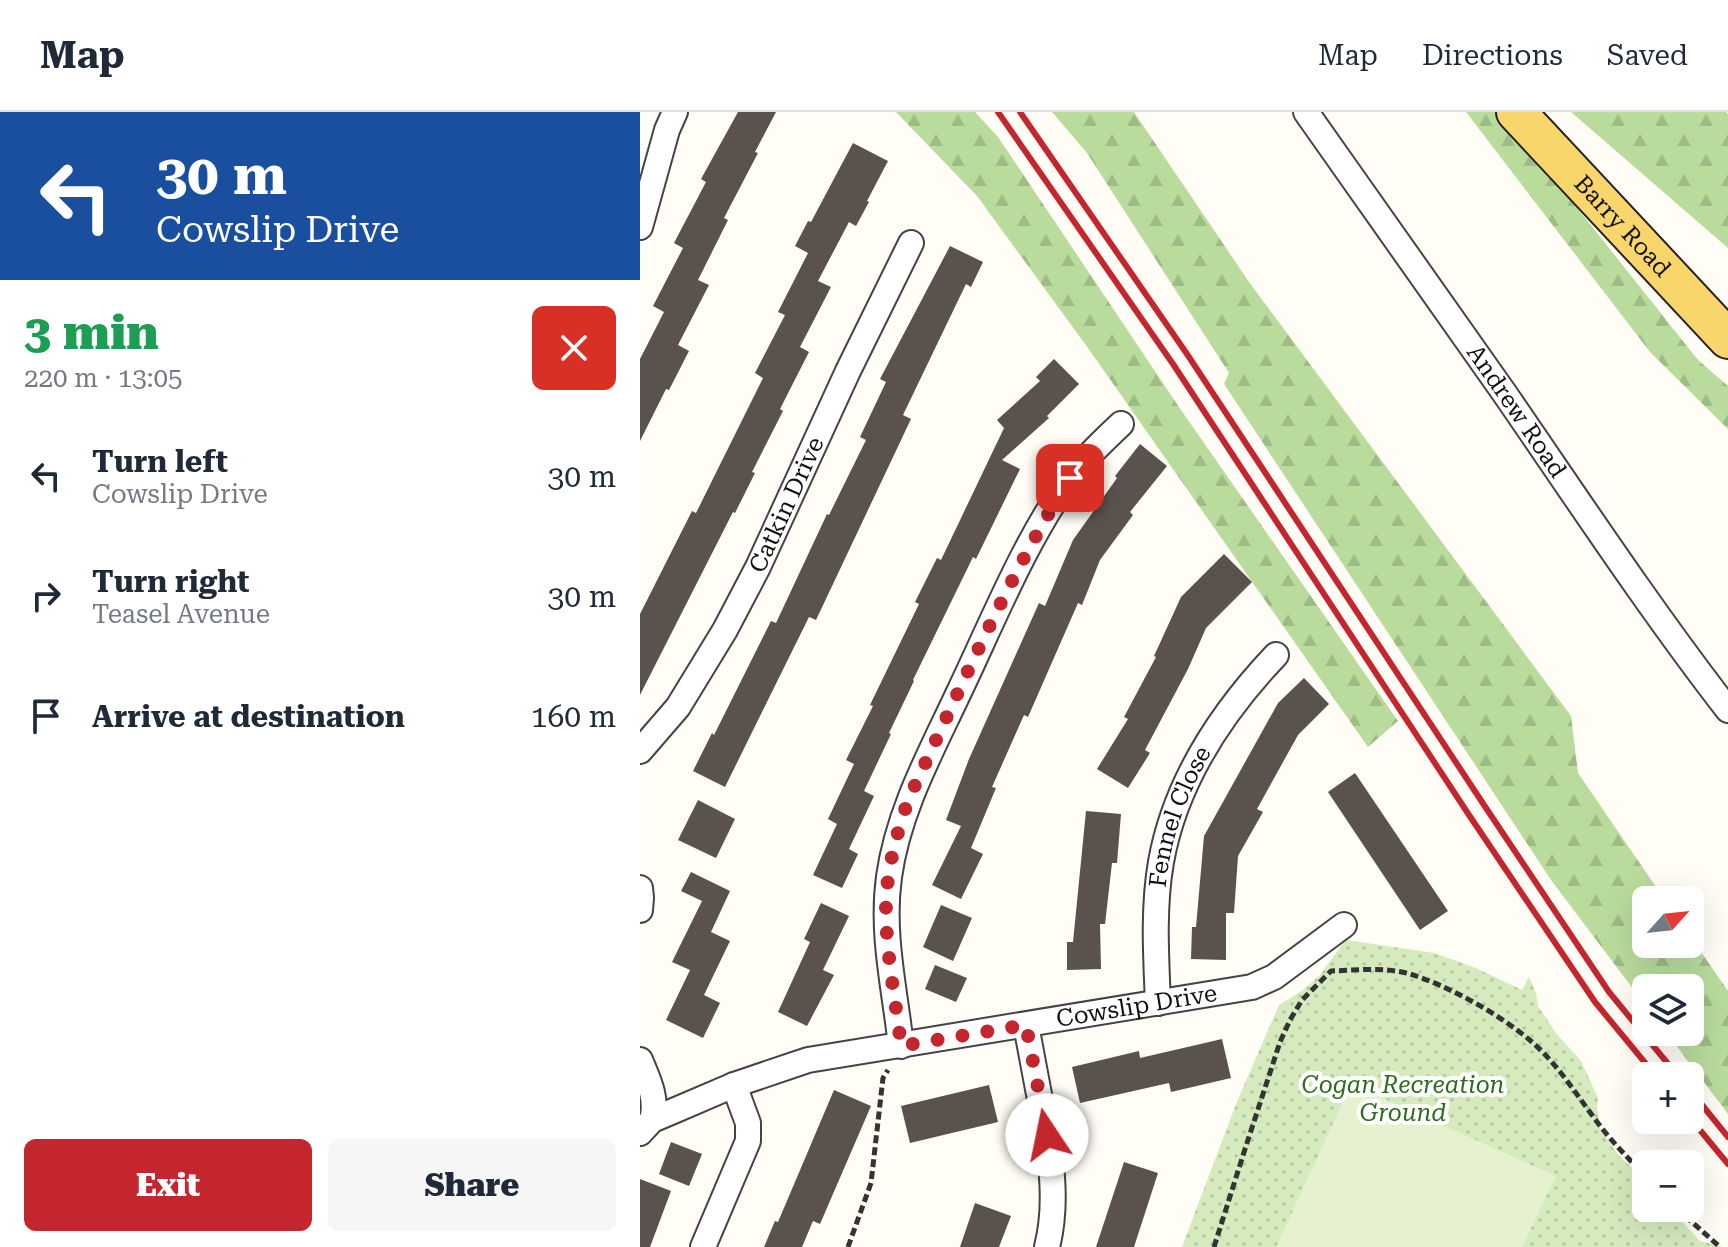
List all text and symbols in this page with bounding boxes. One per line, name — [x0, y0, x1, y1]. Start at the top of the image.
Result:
text: Map — [40, 33, 125, 77]
text: Map — [1318, 39, 1378, 72]
text: Directions — [1422, 39, 1563, 72]
text: Saved — [1607, 39, 1688, 72]
text: 30 m — [156, 142, 287, 208]
icon: left — [24, 144, 128, 248]
street label: Barry Road — [1568, 170, 1677, 283]
text: Cowslip Drive — [156, 209, 399, 251]
text: 3 min — [24, 305, 159, 361]
button: close — [532, 306, 616, 390]
street label: Andrew Road — [1461, 339, 1572, 483]
text: 220 m · 13:05 — [24, 363, 183, 393]
street label: Catkin Drive — [743, 432, 830, 577]
text: Turn left — [92, 444, 228, 479]
pin — [1036, 444, 1104, 512]
icon: left — [24, 454, 68, 498]
icon: arrive — [1048, 456, 1092, 500]
text: 30 m — [547, 459, 616, 494]
text: Cowslip Drive — [92, 479, 268, 509]
text: Turn right — [92, 564, 249, 599]
icon: right — [24, 574, 68, 618]
text: 30 m — [547, 579, 616, 614]
text: Teasel Avenue — [92, 599, 270, 629]
icon: arrive — [24, 694, 68, 738]
text: Arrive at destination — [92, 699, 405, 734]
text: 160 m — [531, 699, 616, 734]
street label: Fennel Close — [1144, 741, 1217, 889]
north arrow — [1632, 886, 1704, 958]
map controls — [1632, 886, 1704, 1222]
button: layers — [1632, 974, 1704, 1046]
street label: Cowslip Drive — [1054, 979, 1219, 1033]
button: + — [1632, 1062, 1704, 1134]
park label: Cogan Recreation Ground — [1302, 1071, 1504, 1127]
position arrow — [1005, 1093, 1089, 1177]
button: Exit — [24, 1139, 312, 1231]
button: Share — [328, 1139, 616, 1231]
button: − — [1632, 1150, 1704, 1222]

